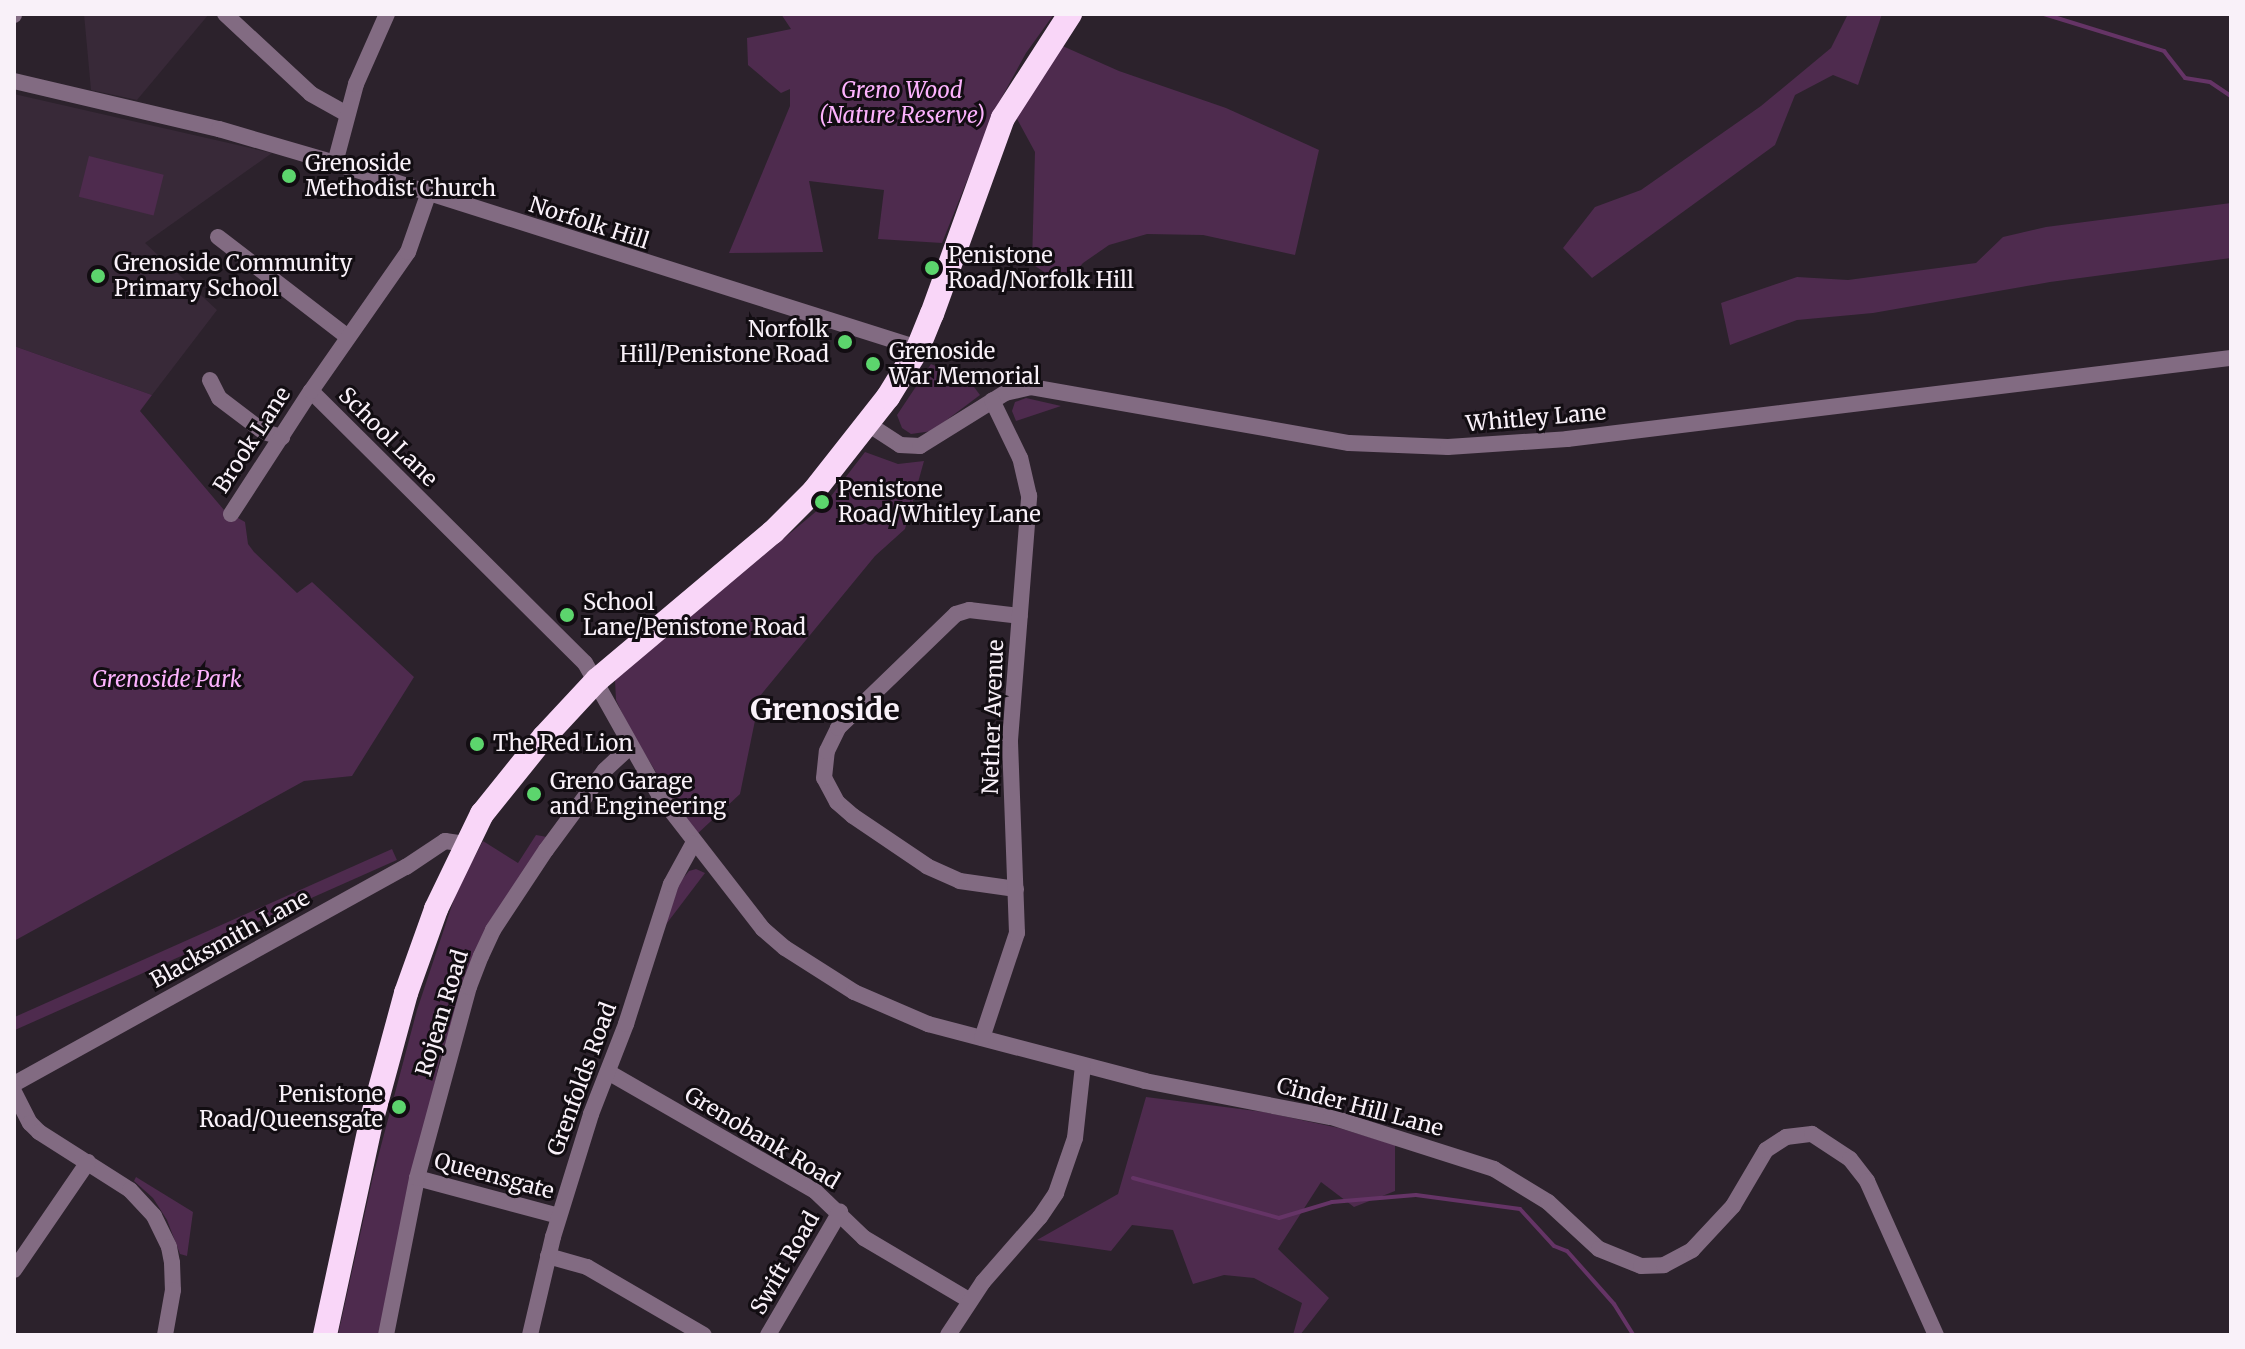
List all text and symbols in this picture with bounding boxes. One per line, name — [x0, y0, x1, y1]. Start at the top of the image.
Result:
park label: Greno Wood (Nature Reserve) — [819, 77, 985, 128]
place label: Grenoside Methodist Church — [305, 150, 496, 202]
marker: Grenoside Methodist Church — [280, 167, 298, 185]
street label: Norfolk Hill — [526, 191, 652, 255]
place label: Penistone Road/Norfolk Hill — [948, 242, 1134, 294]
place label: Grenoside Community Primary School — [114, 250, 352, 302]
marker: Penistone Road/Norfolk Hill — [923, 259, 941, 277]
marker: Grenoside Community Primary School — [89, 267, 107, 285]
place label: Norfolk Hill/Penistone Road — [620, 316, 829, 368]
marker: Norfolk Hill/Penistone Road — [836, 333, 854, 351]
place label: Grenoside War Memorial — [889, 338, 1040, 390]
marker: Grenoside War Memorial — [864, 355, 882, 373]
street label: Brook Lane — [208, 382, 296, 498]
street label: School Lane — [333, 382, 443, 492]
street label: Whitley Lane — [1465, 399, 1607, 437]
place label: Penistone Road/Whitley Lane — [838, 476, 1041, 528]
marker: Penistone Road/Whitley Lane — [813, 493, 831, 511]
place label: School Lane/Penistone Road — [583, 589, 806, 640]
marker: School Lane/Penistone Road — [558, 606, 576, 624]
street label: Nether Avenue — [977, 639, 1009, 795]
park label: Grenoside Park — [92, 667, 242, 693]
district label: Grenoside — [750, 691, 900, 727]
place label: The Red Lion — [493, 731, 633, 757]
marker: The Red Lion — [468, 735, 486, 753]
place label: Greno Garage and Engineering — [550, 768, 726, 820]
marker: Greno Garage and Engineering — [525, 785, 543, 803]
street label: Blacksmith Lane — [146, 884, 314, 994]
street label: Rojean Road — [410, 947, 474, 1079]
street label: Grenfolds Road — [542, 999, 622, 1159]
street label: Cinder Hill Lane — [1274, 1072, 1446, 1142]
place label: Penistone Road/Queensgate — [199, 1081, 383, 1132]
street label: Grenobank Road — [680, 1081, 844, 1195]
marker: Penistone Road/Queensgate — [390, 1098, 408, 1116]
street label: Queensgate — [431, 1147, 557, 1205]
street label: Swift Road — [745, 1207, 825, 1319]

